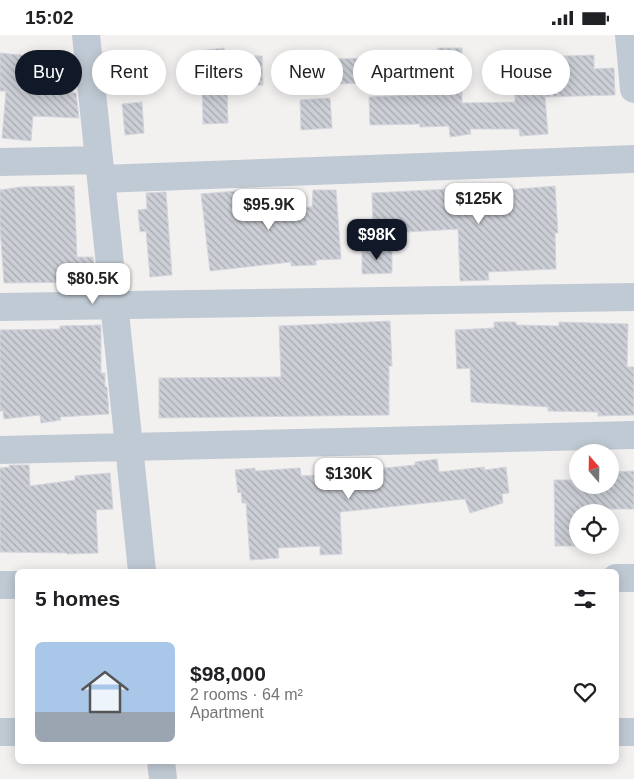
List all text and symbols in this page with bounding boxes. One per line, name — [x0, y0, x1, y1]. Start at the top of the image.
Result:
text: 15:02 — [25, 7, 74, 28]
chip: Buy — [15, 50, 82, 95]
chip: Rent — [92, 50, 166, 95]
chip: Filters — [176, 50, 261, 95]
chip: New — [271, 50, 343, 95]
chip: Apartment — [353, 50, 472, 95]
chip: House — [482, 50, 570, 95]
pin: $125K — [444, 183, 514, 225]
pin: $95.9K — [228, 189, 310, 231]
text: $125K — [455, 190, 503, 207]
text: $95.9K — [243, 196, 295, 213]
pin: $98K — [347, 219, 407, 261]
text: $98K — [358, 226, 396, 243]
pin: $80.5K — [52, 263, 134, 305]
text: $80.5K — [67, 270, 119, 287]
north arrow — [569, 444, 619, 494]
map controls — [569, 444, 619, 554]
pin: $130K — [314, 457, 384, 500]
text: $130K — [325, 465, 373, 482]
button: locate — [569, 504, 619, 554]
icon: filters — [571, 585, 599, 613]
text: 5 homes — [35, 587, 120, 610]
icon: home — [75, 662, 135, 722]
text: $98,000 — [190, 662, 266, 685]
icon: heart — [571, 678, 599, 706]
text: 2 rooms · 64 m² — [190, 686, 303, 703]
text: Apartment — [190, 704, 264, 721]

